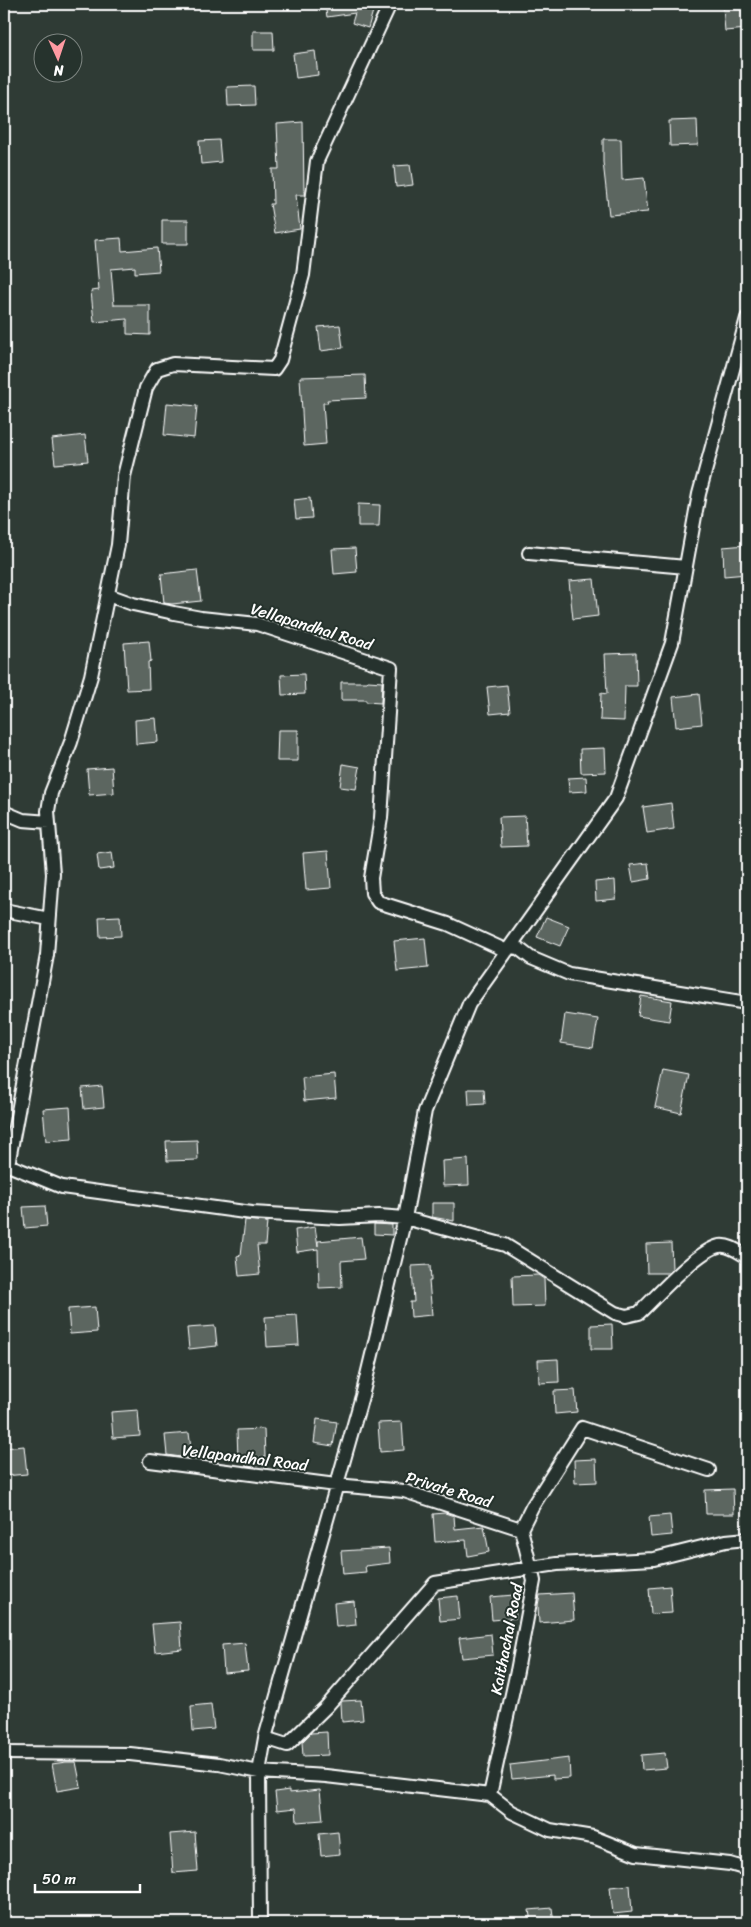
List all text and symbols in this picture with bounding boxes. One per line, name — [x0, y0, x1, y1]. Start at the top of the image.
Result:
north arrow — [32, 32, 82, 82]
text: N — [53, 58, 65, 83]
street label: Vellapandhal Road — [247, 594, 378, 659]
street label: Vellapandhal Road — [180, 1435, 311, 1480]
street label: Private Road — [402, 1463, 497, 1517]
street label: Kaithachal Road — [481, 1579, 532, 1697]
scale bar — [35, 1862, 140, 1894]
text: 50 m — [42, 1866, 77, 1892]

